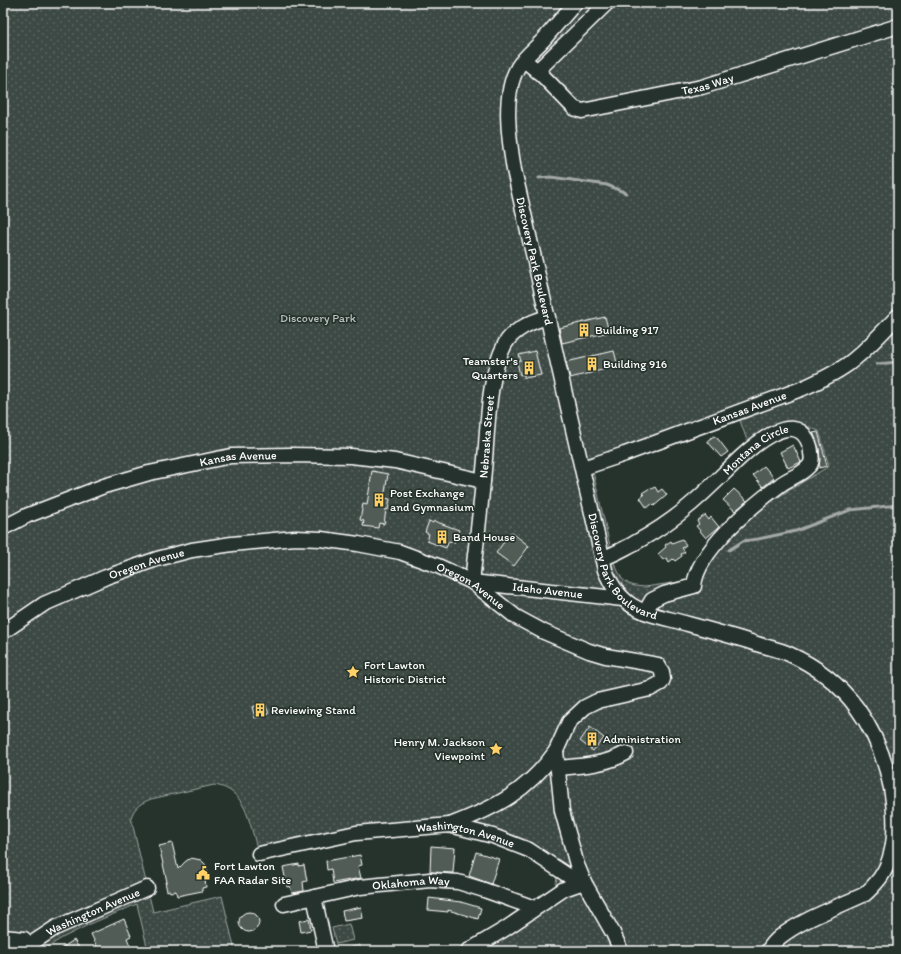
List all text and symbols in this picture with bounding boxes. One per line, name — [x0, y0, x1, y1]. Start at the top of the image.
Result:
street label: Texas Way — [680, 70, 736, 98]
street label: Discovery Park Boulevard — [513, 196, 556, 327]
park label: Discovery Park — [280, 311, 357, 325]
building icon: Building 917 — [576, 322, 592, 338]
place label: Building 917 — [595, 323, 659, 337]
place label: Teamster's Quarters — [463, 354, 518, 382]
building icon: Building 916 — [584, 356, 600, 372]
place label: Building 916 — [603, 357, 667, 371]
building icon: Teamster's Quarters — [521, 360, 537, 376]
street label: Kansas Avenue — [711, 388, 789, 428]
street label: Nebraska Street — [476, 394, 498, 479]
street label: Montana Circle — [720, 422, 790, 478]
street label: Kansas Avenue — [198, 448, 277, 469]
place label: Post Exchange and Gymnasium — [390, 486, 474, 514]
building icon: Post Exchange and Gymnasium — [371, 492, 387, 508]
street label: Discovery Park Boulevard — [585, 511, 660, 623]
building icon: Band House — [434, 529, 450, 545]
place label: Band House — [453, 530, 515, 544]
street label: Oregon Avenue — [107, 545, 186, 582]
street label: Oregon Avenue — [434, 559, 508, 612]
street label: Idaho Avenue — [512, 580, 584, 601]
place label: Fort Lawton Historic District — [364, 658, 447, 686]
place icon: Fort Lawton Historic District — [345, 664, 361, 680]
building icon: Reviewing Stand — [252, 702, 268, 718]
place label: Reviewing Stand — [271, 703, 356, 717]
building icon: Administration — [584, 731, 600, 747]
place label: Administration — [603, 732, 681, 746]
place label: Henry M. Jackson Viewpoint — [394, 735, 485, 763]
place icon: Henry M. Jackson Viewpoint — [488, 741, 504, 757]
street label: Washington Avenue — [415, 818, 517, 851]
place label: Fort Lawton FAA Radar Site — [214, 859, 292, 887]
public building icon: Fort Lawton FAA Radar Site — [195, 865, 211, 881]
street label: Oklahoma Way — [371, 873, 451, 893]
street label: Washington Avenue — [43, 885, 142, 939]

